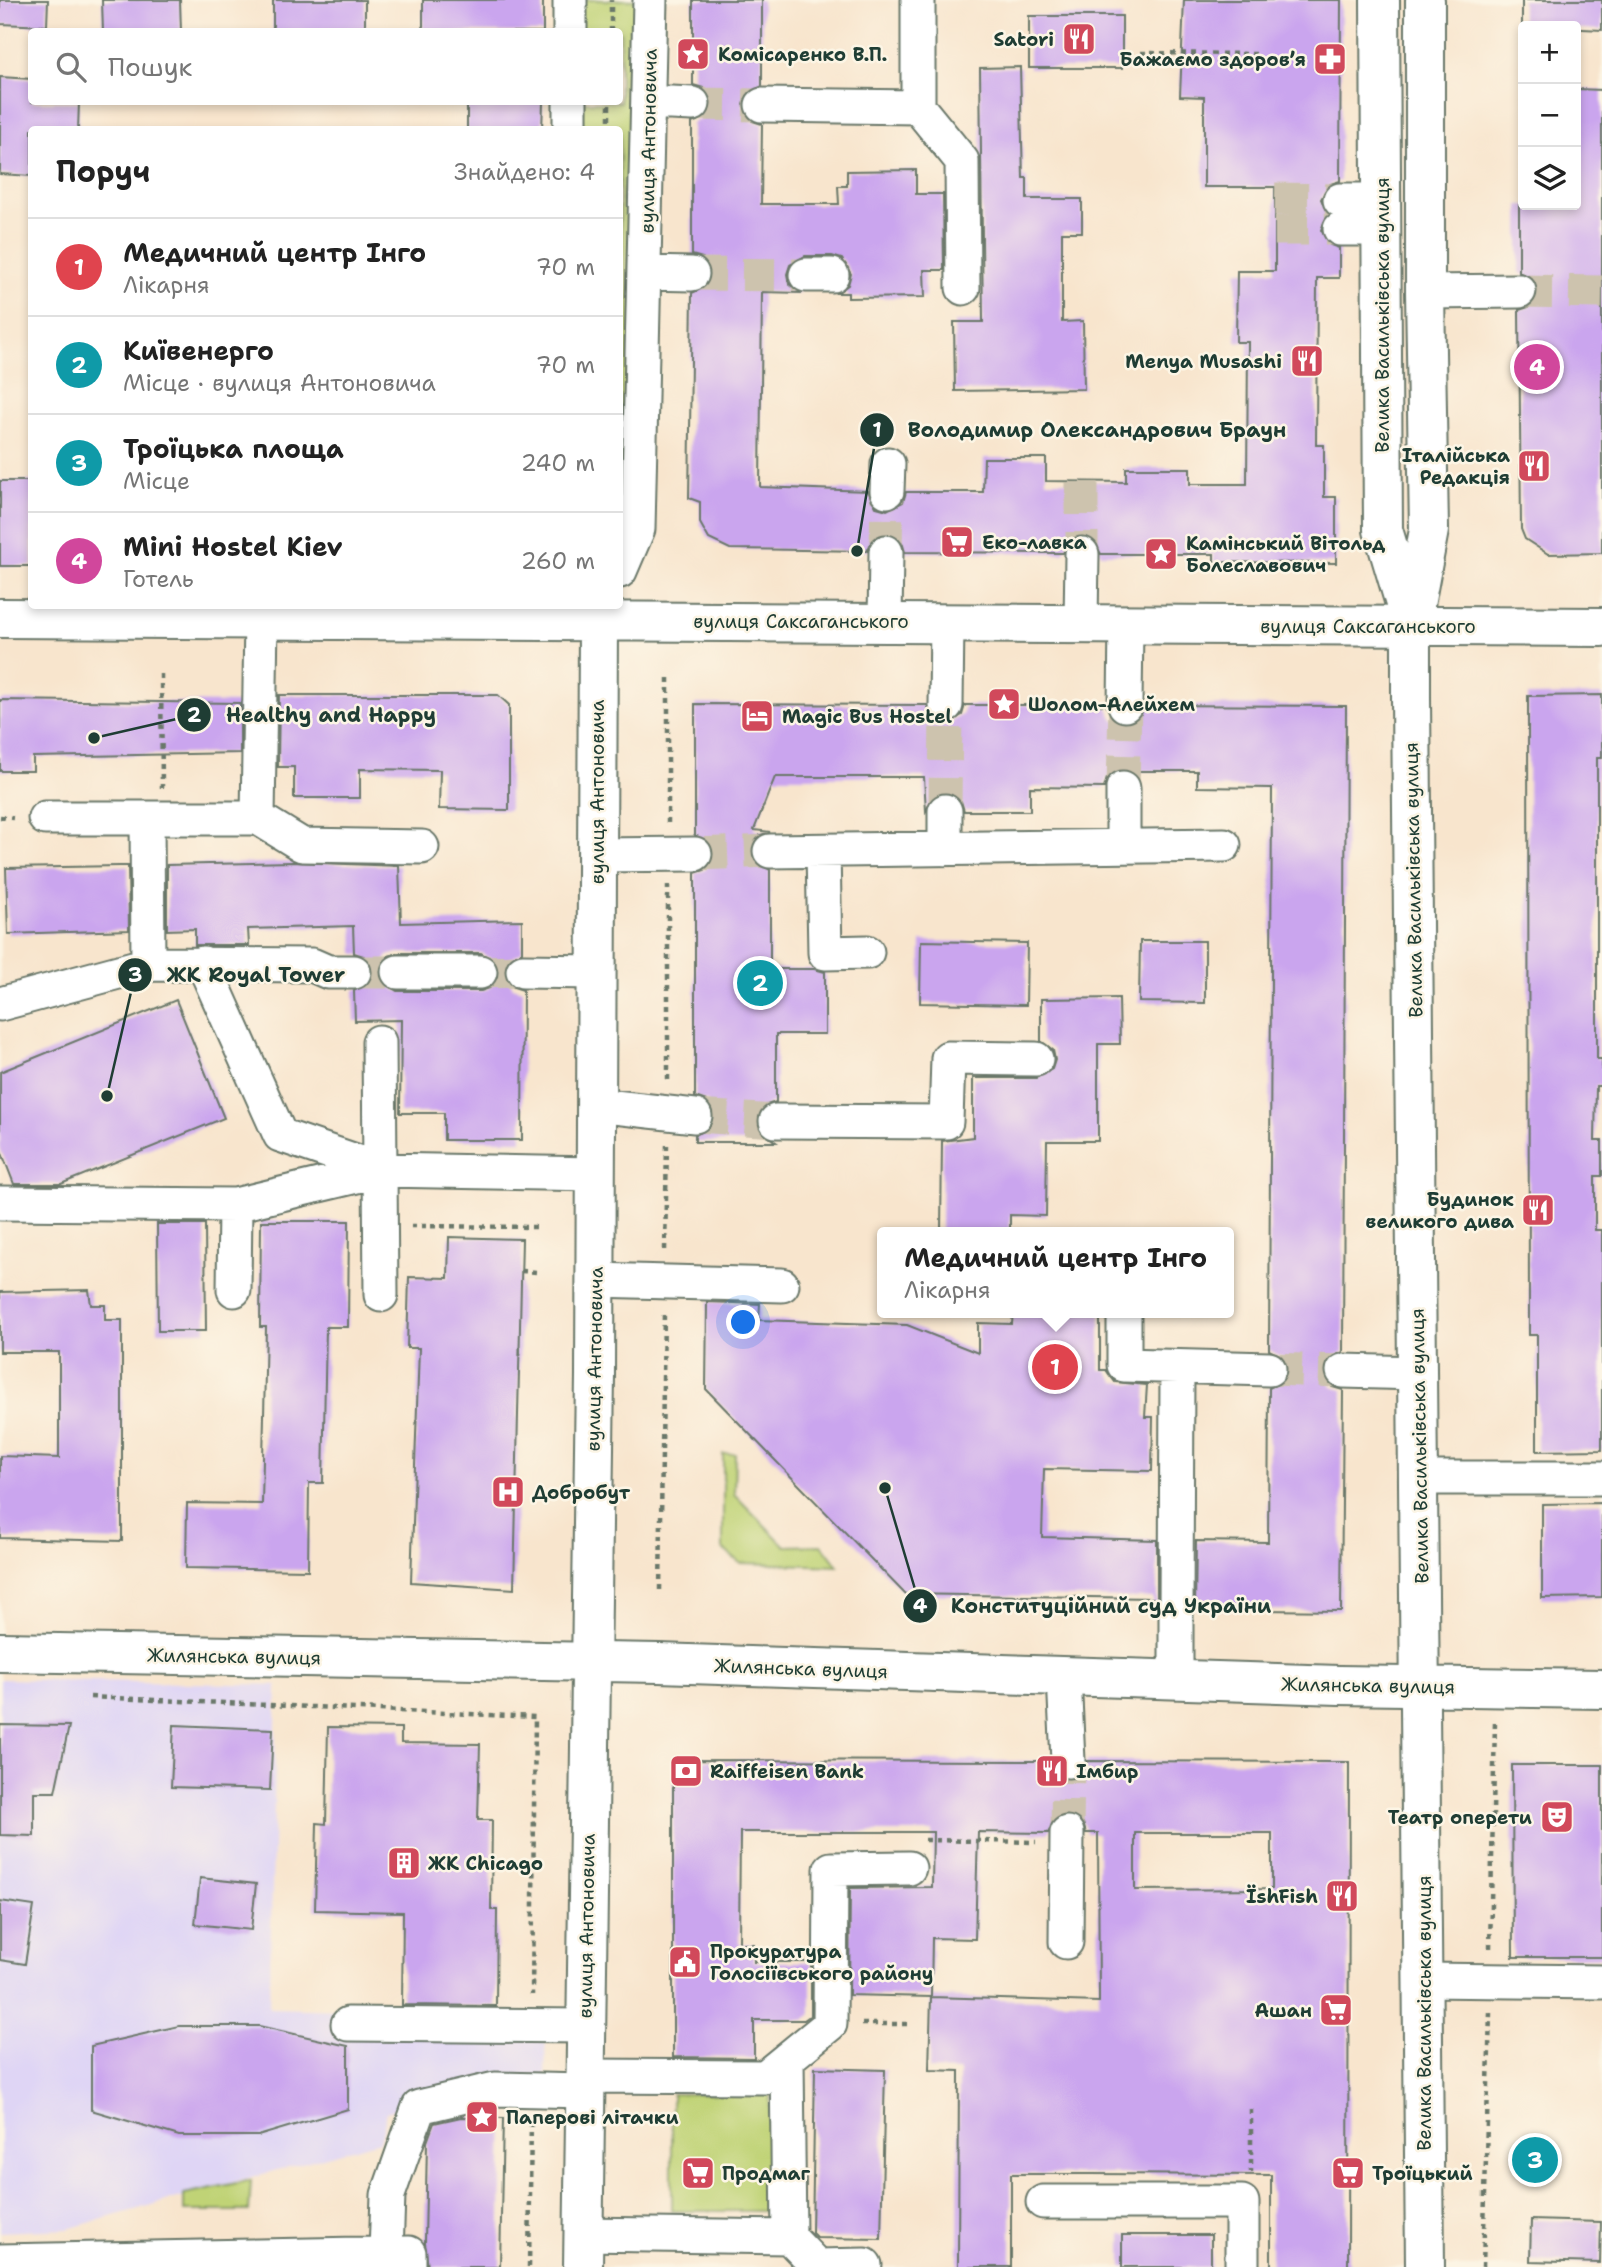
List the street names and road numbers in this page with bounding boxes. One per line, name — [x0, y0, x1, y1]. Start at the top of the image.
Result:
street label: вулиця Антоновича — [634, 48, 663, 234]
street label: Велика Васильківська вулиця — [1370, 177, 1395, 453]
street label: вулиця Саксаганського — [693, 609, 909, 634]
street label: вулиця Саксаганського — [1260, 614, 1476, 639]
street label: вулиця Антоновича — [585, 699, 610, 884]
street label: Велика Васильківська вулиця — [1399, 742, 1428, 1018]
street label: вулиця Антоновича — [580, 1266, 609, 1452]
street label: Велика Васильківська вулиця — [1405, 1308, 1434, 1584]
street label: Жилянська вулиця — [147, 1642, 321, 1671]
street label: Жилянська вулиця — [714, 1653, 888, 1684]
street label: Жилянська вулиця — [1281, 1671, 1455, 1700]
street label: вулиця Антоновича — [572, 1833, 601, 2019]
street label: Велика Васильківська вулиця — [1412, 1875, 1437, 2151]

